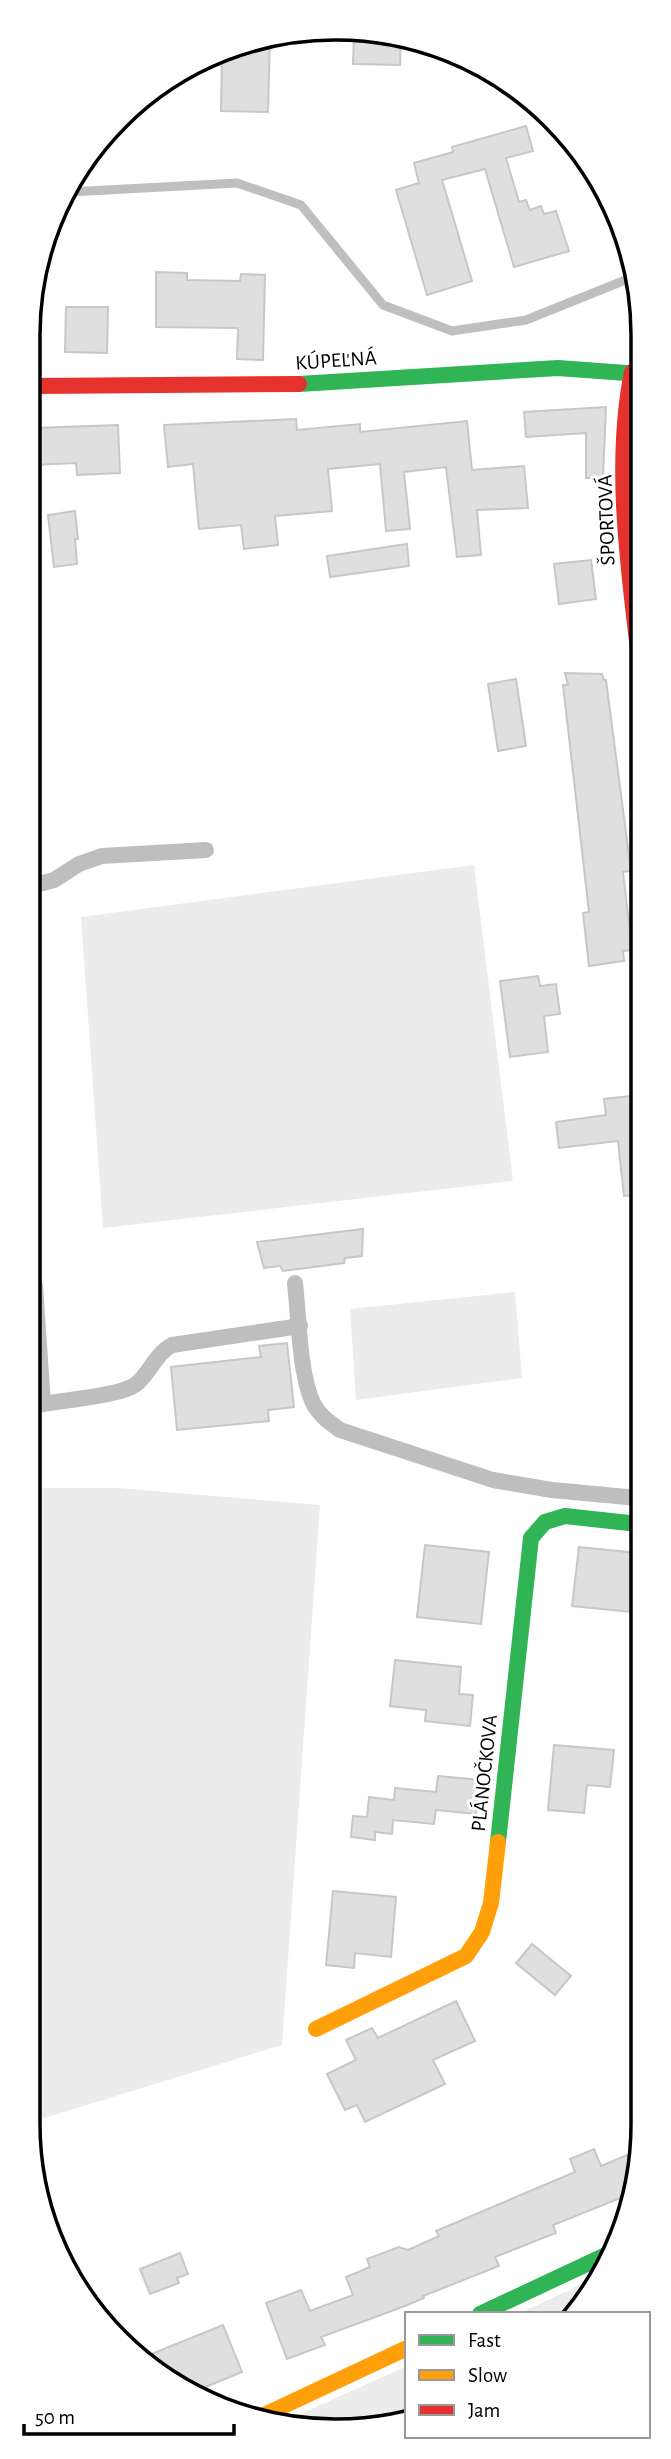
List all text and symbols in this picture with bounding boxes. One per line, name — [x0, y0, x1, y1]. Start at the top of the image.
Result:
street label: KÚPEĽNÁ — [294, 345, 377, 374]
street label: ŠPORTOVÁ — [592, 474, 619, 566]
street label: PLÁNOČKOVA — [466, 1713, 501, 1833]
legend — [405, 2312, 650, 2438]
text: Fast — [468, 2330, 501, 2351]
text: Slow — [468, 2365, 507, 2386]
scale bar — [24, 2392, 234, 2436]
text: Jam — [468, 2400, 500, 2421]
text: 50 m — [35, 2407, 75, 2428]

